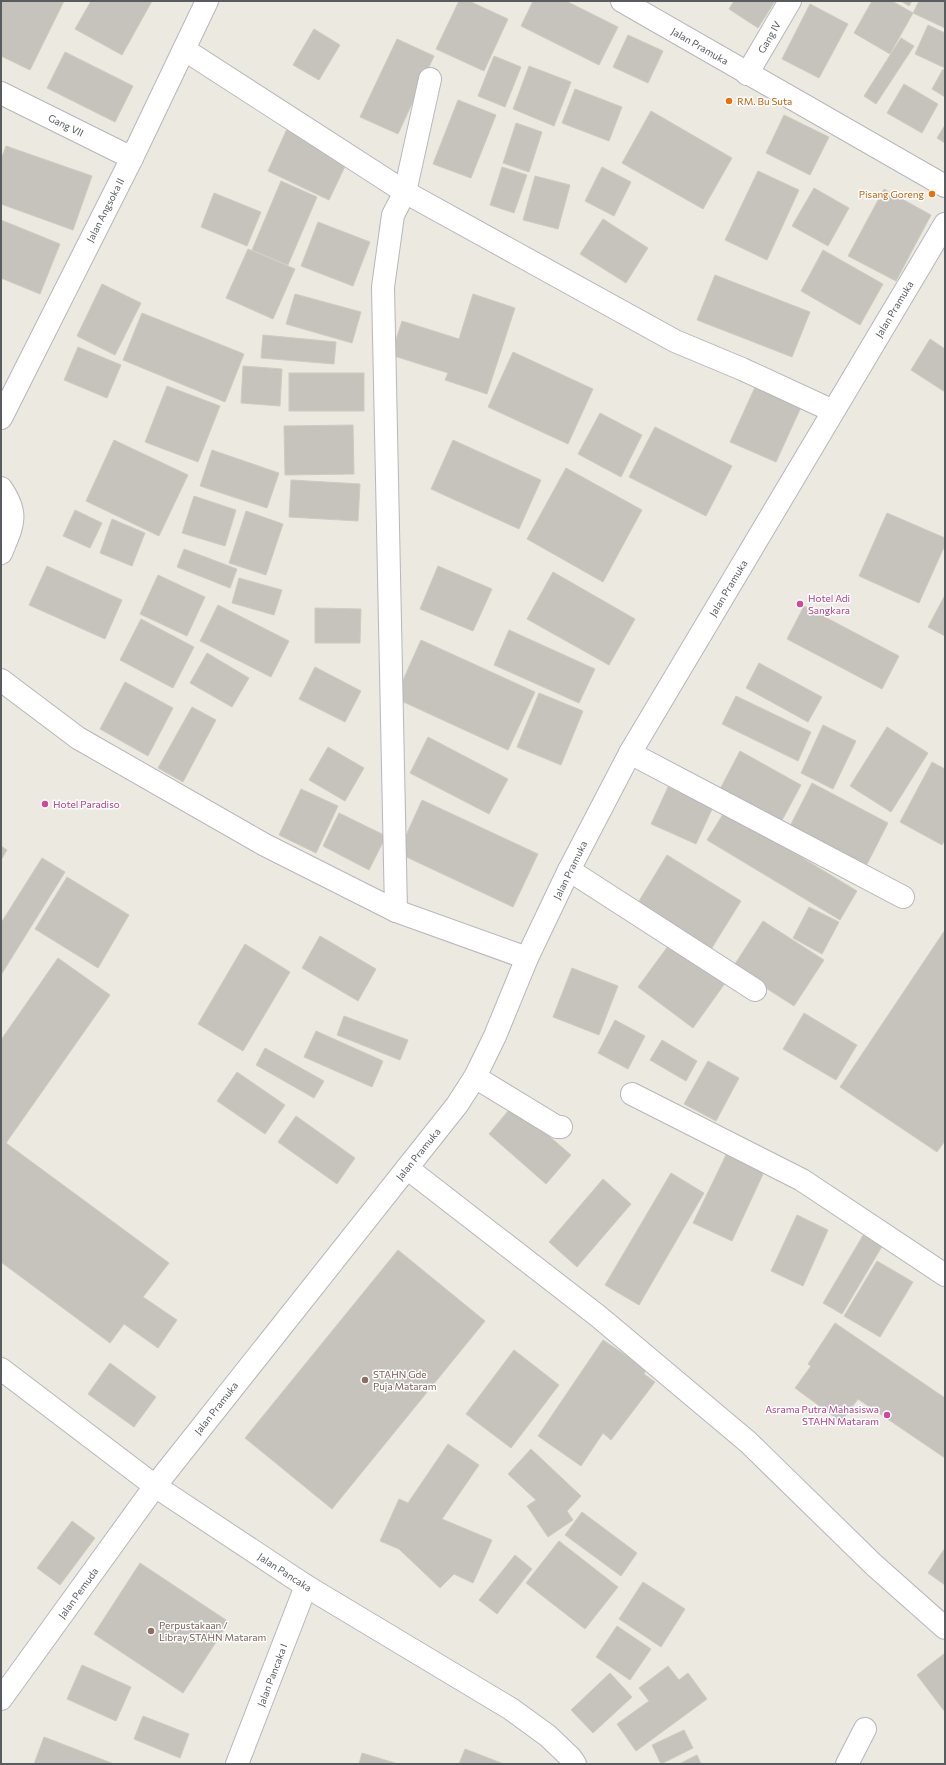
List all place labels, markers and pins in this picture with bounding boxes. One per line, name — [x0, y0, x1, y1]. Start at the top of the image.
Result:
place label: RM. Bu Suta — [737, 95, 792, 107]
marker: RM. Bu Suta — [724, 96, 734, 106]
place label: Pisang Goreng — [859, 188, 925, 200]
marker: Pisang Goreng — [927, 189, 937, 199]
place label: Hotel Adi Sangkara — [808, 592, 850, 616]
marker: Hotel Adi Sangkara — [795, 599, 805, 609]
place label: Hotel Paradiso — [53, 798, 120, 810]
marker: Hotel Paradiso — [40, 799, 50, 809]
place label: STAHN Gde Puja Mataram — [373, 1368, 436, 1392]
marker: STAHN Gde Puja Mataram — [360, 1375, 370, 1385]
place label: Asrama Putra Mahasiswa STAHN Mataram — [765, 1403, 879, 1427]
marker: Asrama Putra Mahasiswa STAHN Mataram — [882, 1410, 892, 1420]
place label: Perpustakaan / Libray STAHN Mataram — [159, 1619, 266, 1643]
marker: Perpustakaan / Libray STAHN Mataram — [146, 1626, 156, 1636]

